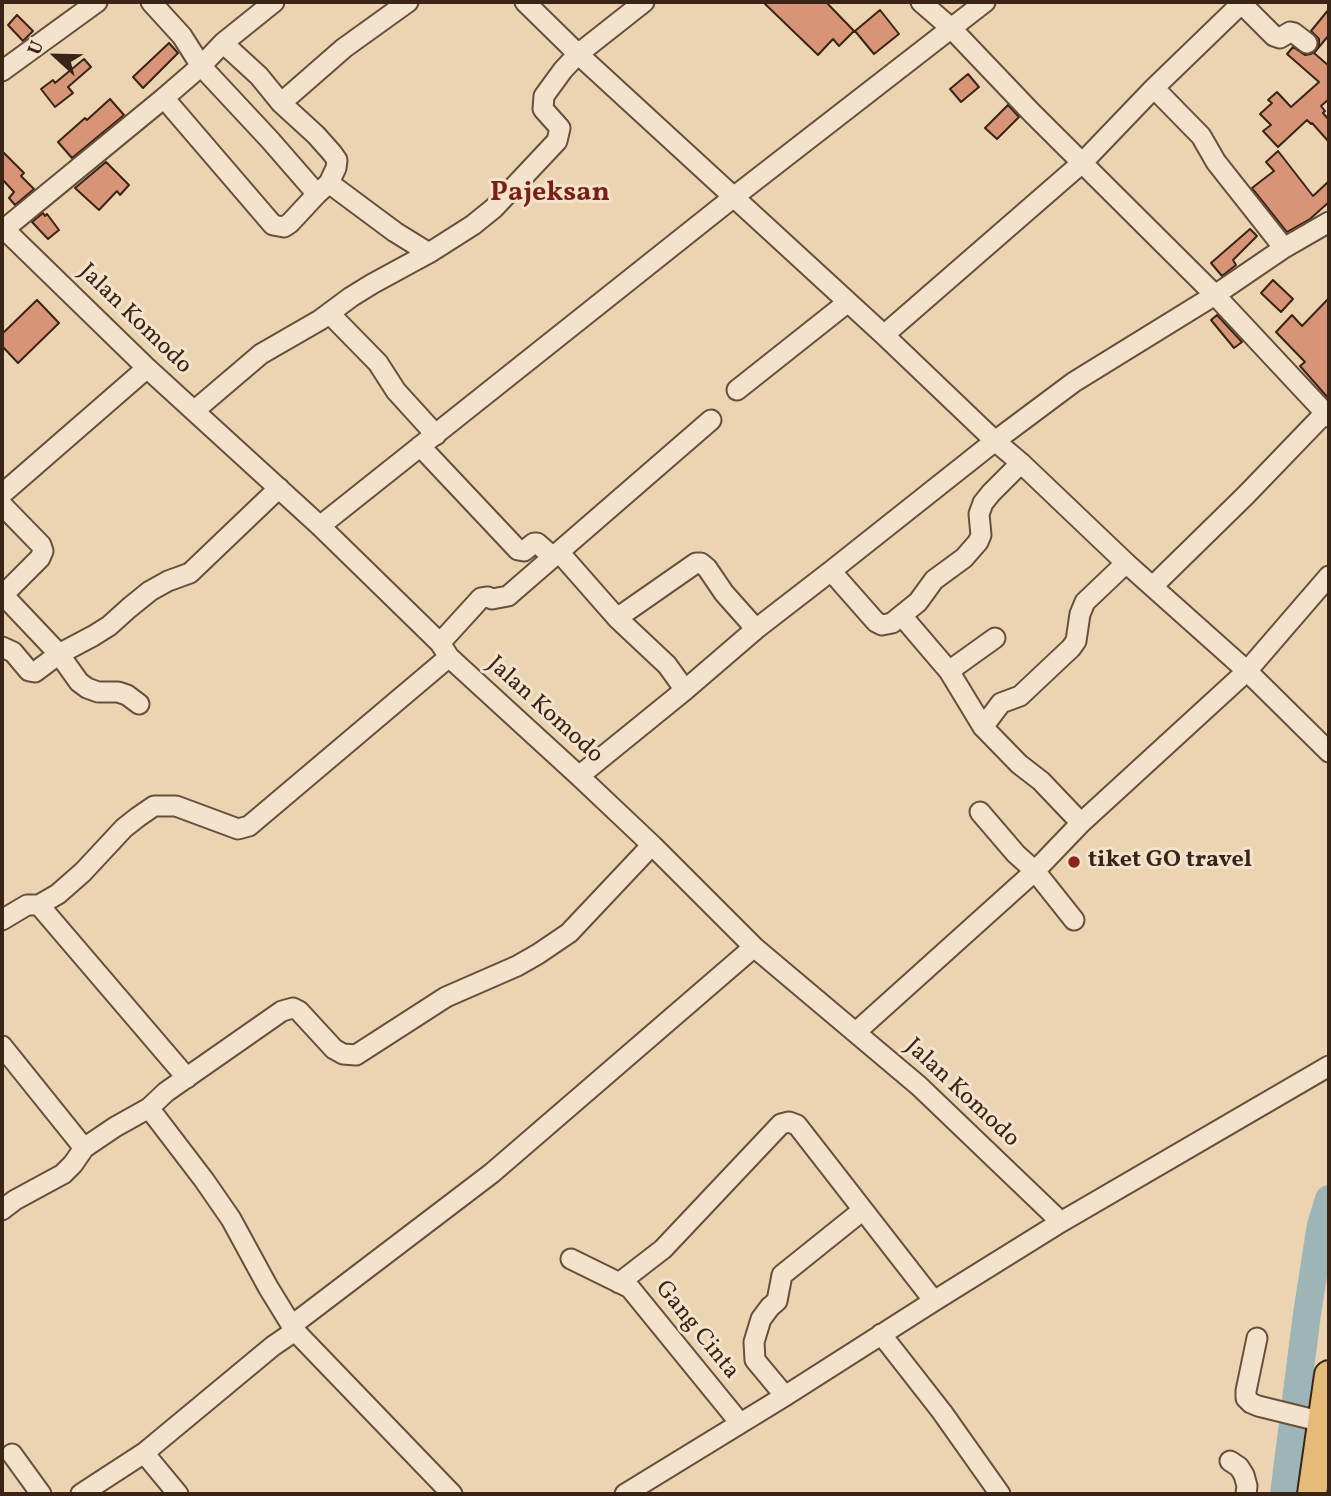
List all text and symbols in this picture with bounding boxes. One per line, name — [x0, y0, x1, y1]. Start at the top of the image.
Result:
north arrow — [21, 21, 91, 91]
text: U — [22, 37, 51, 59]
district label: Pajeksan — [490, 178, 610, 212]
street label: Jalan Komodo — [71, 259, 197, 381]
street label: Jalan Komodo — [480, 651, 608, 771]
place label: tiket GO travel — [1088, 848, 1252, 876]
marker: tiket GO travel — [1066, 854, 1082, 870]
street label: Jalan Komodo — [898, 1034, 1024, 1154]
street label: Gang Cinta — [648, 1276, 744, 1386]

